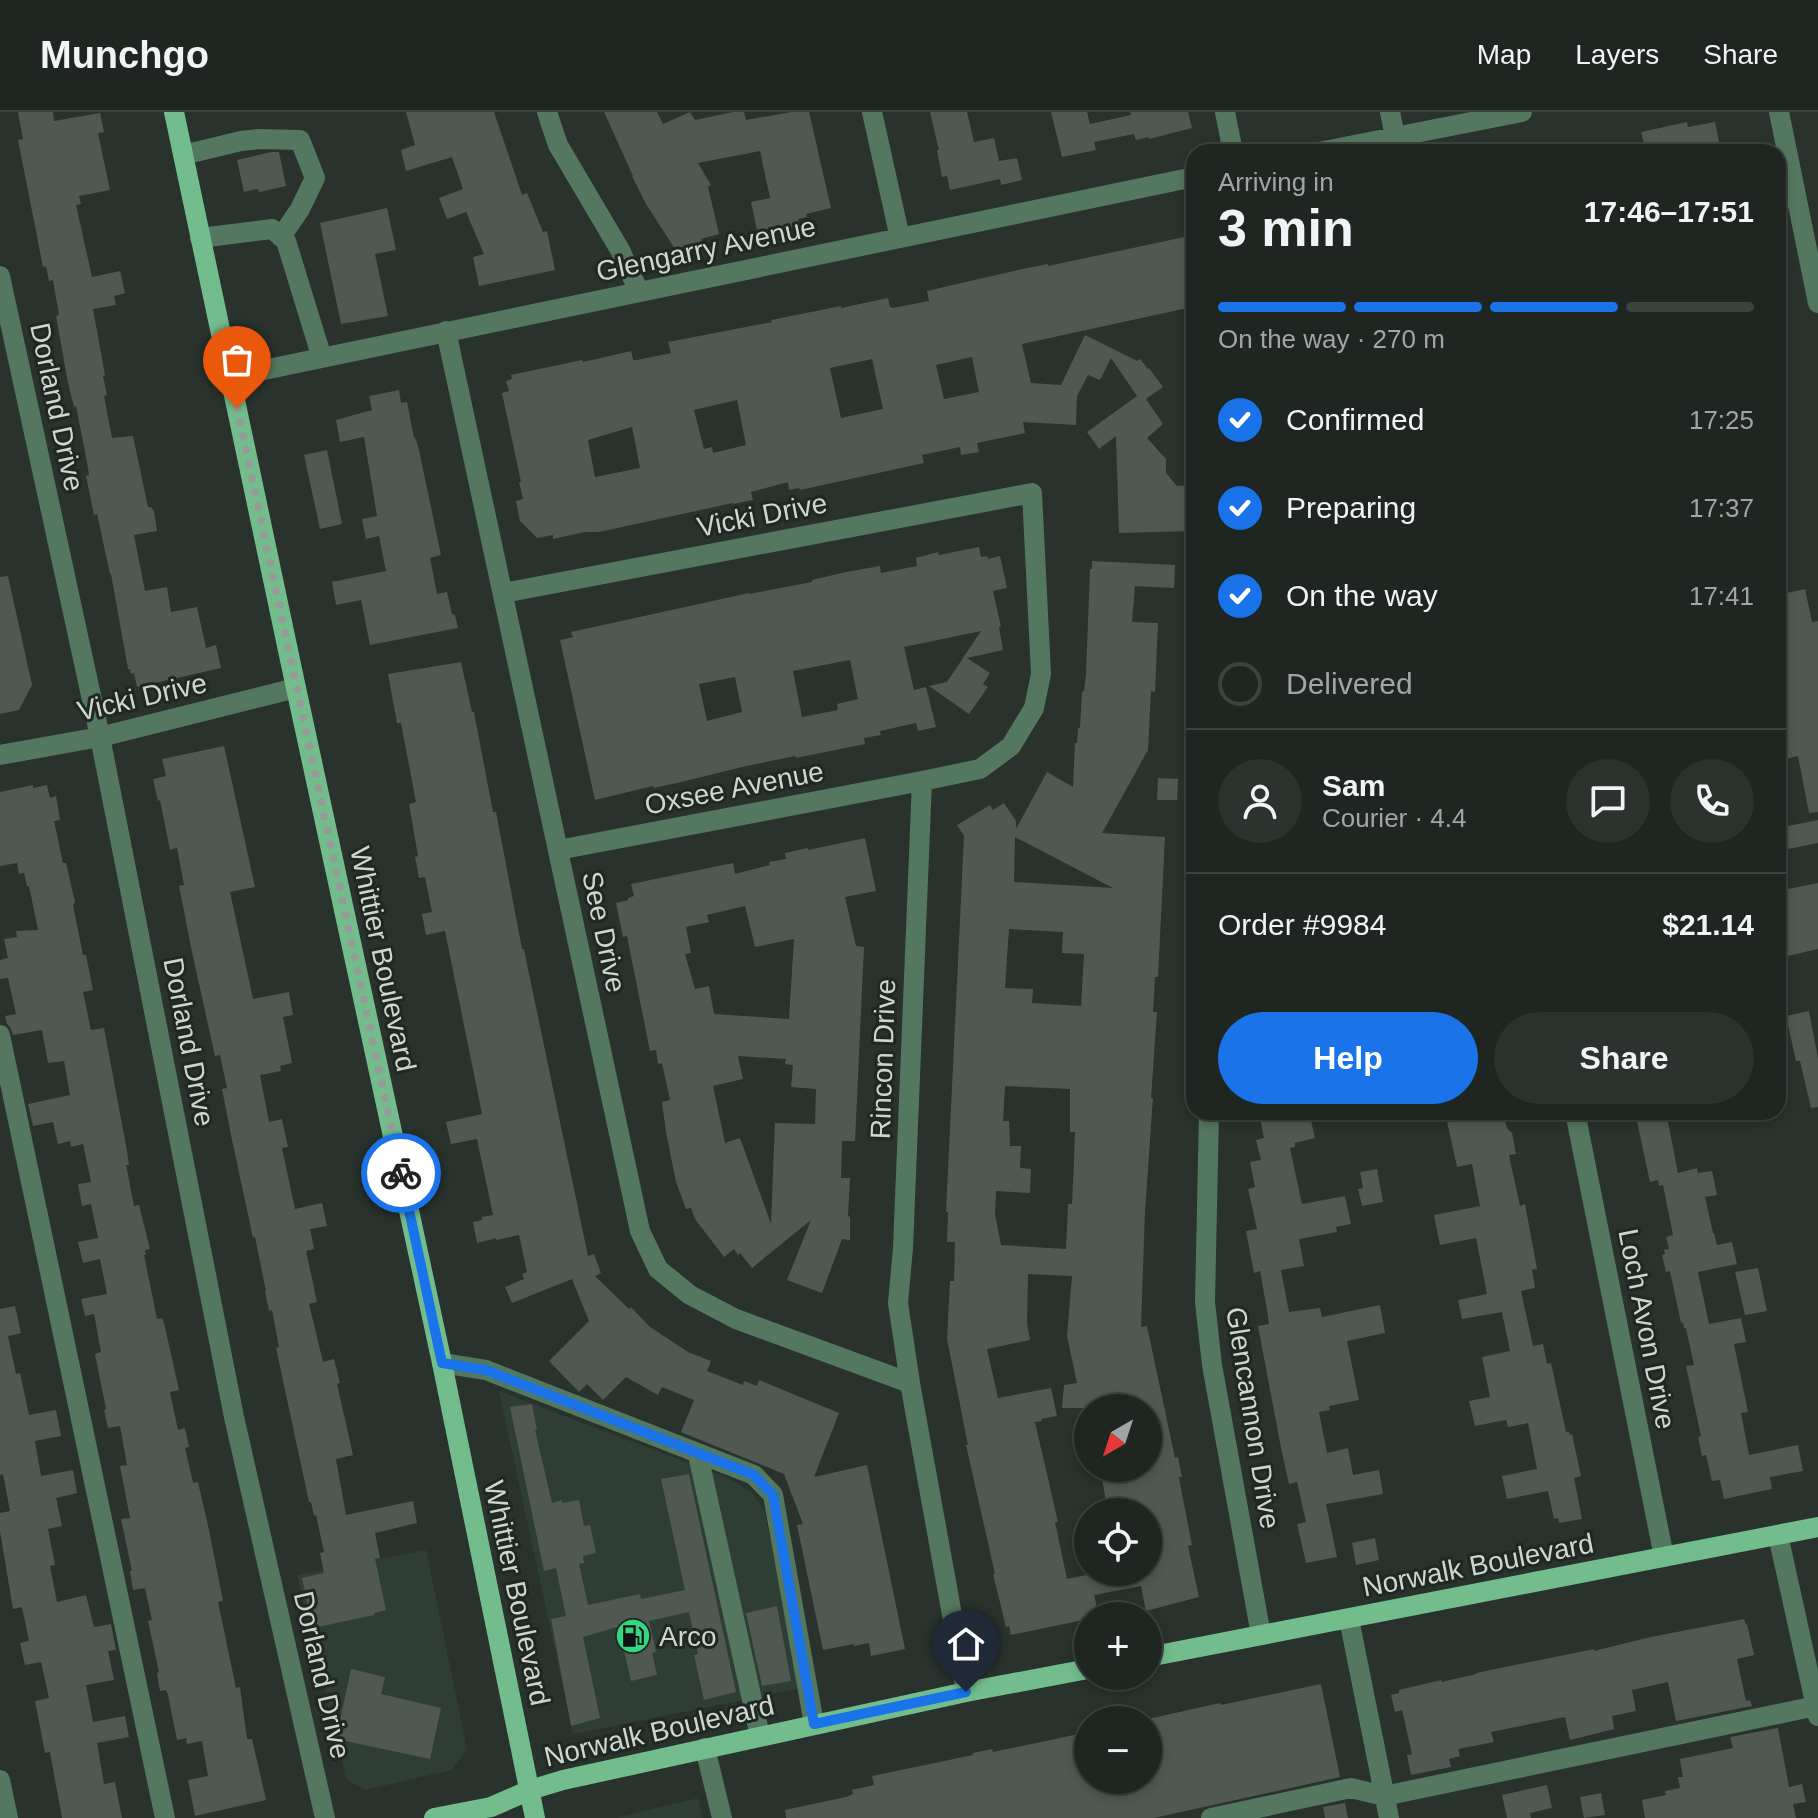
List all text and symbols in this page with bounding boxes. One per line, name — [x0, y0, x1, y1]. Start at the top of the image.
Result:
text: Munchgo — [40, 34, 209, 76]
text: Map — [1477, 39, 1531, 70]
text: Layers — [1575, 39, 1659, 70]
text: Share — [1703, 39, 1778, 70]
text: Arriving in — [1218, 167, 1334, 197]
text: 17:46–17:51 — [1584, 195, 1754, 228]
text: 3 min — [1218, 199, 1354, 257]
street label: Glengarry Avenue — [593, 211, 819, 287]
street label: Dorland Drive — [24, 320, 90, 494]
text: On the way · 270 m — [1218, 324, 1445, 354]
pin — [203, 326, 271, 408]
icon: bag — [215, 338, 259, 382]
icon: check — [1218, 398, 1262, 442]
text: Confirmed — [1286, 403, 1424, 436]
text: 17:25 — [1689, 405, 1754, 435]
icon: check — [1218, 486, 1262, 530]
street label: Vicki Drive — [694, 487, 830, 543]
text: Preparing — [1286, 491, 1416, 524]
text: 17:37 — [1689, 493, 1754, 523]
icon: check — [1218, 574, 1262, 618]
text: On the way — [1286, 579, 1438, 612]
text: 17:41 — [1689, 581, 1754, 611]
street label: Vicki Drive — [74, 667, 210, 727]
text: Delivered — [1286, 667, 1413, 700]
street label: Oxsee Avenue — [642, 755, 826, 821]
button: person — [1218, 759, 1302, 843]
button: chat — [1566, 759, 1650, 843]
button: phone — [1670, 759, 1754, 843]
text: Sam — [1322, 769, 1385, 802]
text: Courier · 4.4 — [1322, 803, 1467, 833]
street label: Whittier Boulevard — [344, 844, 422, 1074]
street label: See Drive — [576, 869, 632, 995]
text: Order #9984 — [1218, 908, 1386, 941]
text: $21.14 — [1662, 908, 1754, 941]
street label: Dorland Drive — [157, 955, 221, 1129]
street label: Rincon Drive — [865, 978, 901, 1140]
button: Help — [1218, 1012, 1478, 1104]
button: Share — [1494, 1012, 1754, 1104]
courier — [361, 1133, 441, 1213]
icon: bike — [379, 1151, 423, 1195]
street label: Loch Avon Drive — [1612, 1226, 1682, 1432]
street label: Glencannon Drive — [1220, 1305, 1286, 1531]
north arrow — [1074, 1394, 1162, 1482]
map controls — [1074, 1394, 1162, 1794]
street label: Whittier Boulevard — [478, 1478, 556, 1708]
button: locate — [1074, 1498, 1162, 1586]
street label: Norwalk Boulevard — [1360, 1527, 1596, 1603]
street label: Dorland Drive — [288, 1588, 356, 1762]
button: + — [1074, 1602, 1162, 1690]
pin — [932, 1610, 1000, 1692]
fuel station icon: Arco — [614, 1617, 652, 1655]
place label: Arco — [659, 1621, 717, 1652]
icon: home — [944, 1622, 988, 1666]
street label: Norwalk Boulevard — [541, 1689, 777, 1773]
button: − — [1074, 1706, 1162, 1794]

